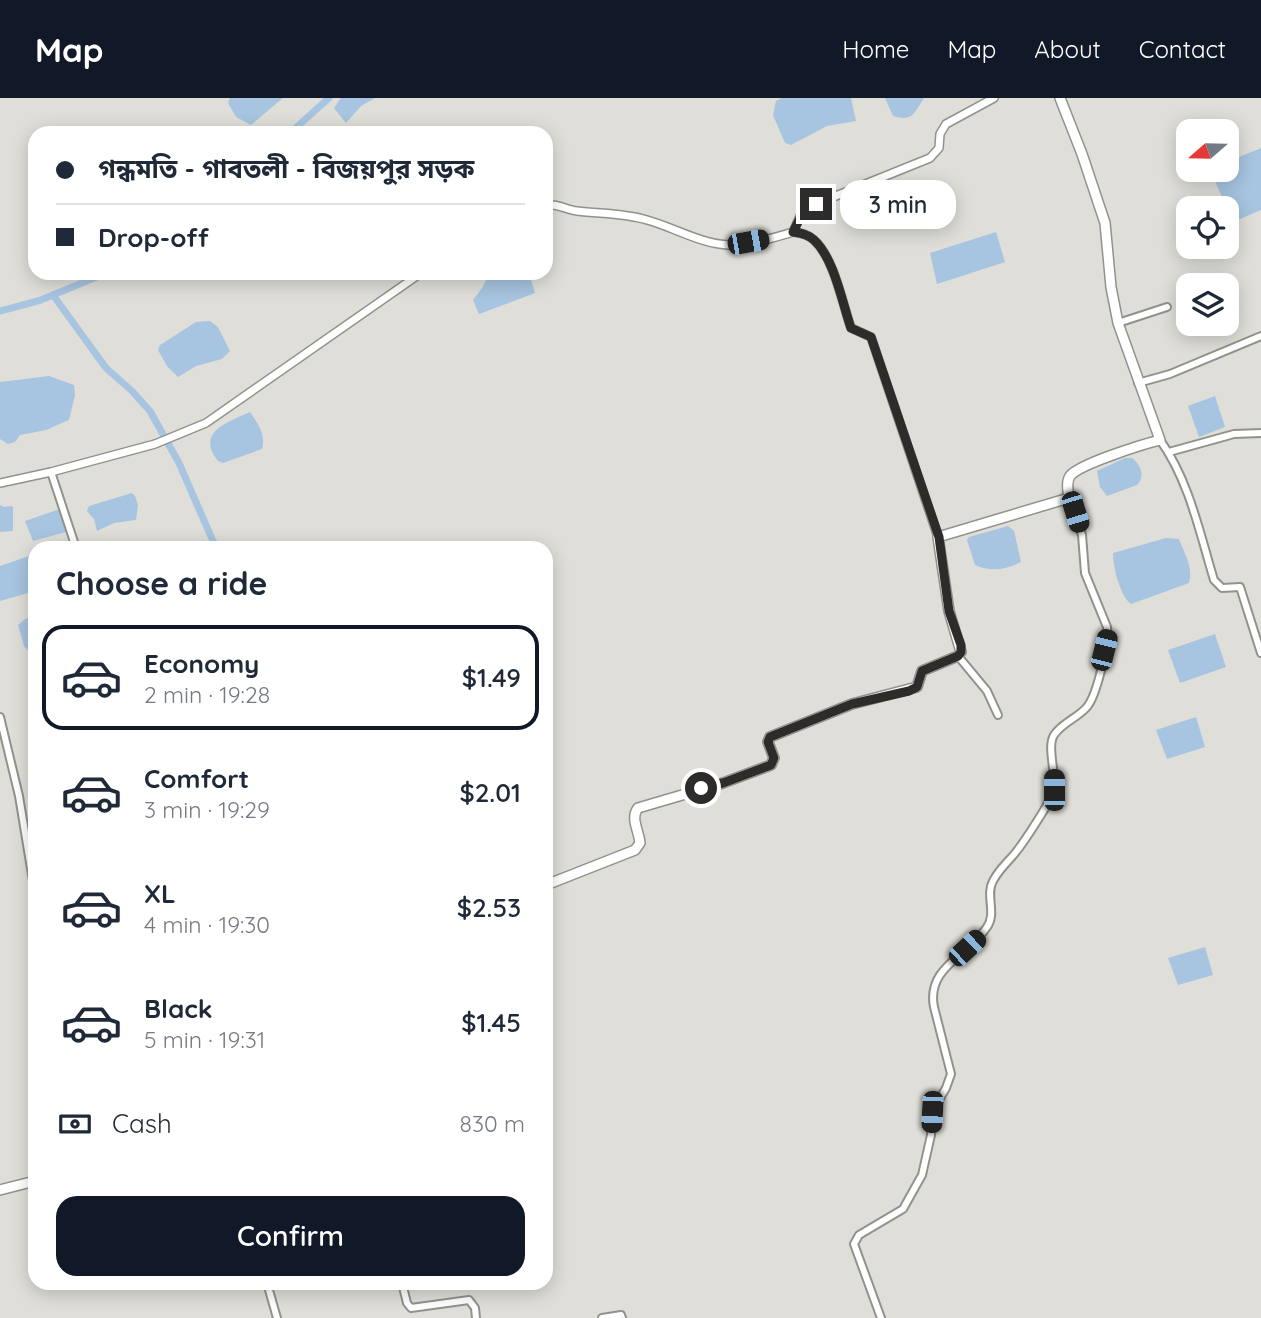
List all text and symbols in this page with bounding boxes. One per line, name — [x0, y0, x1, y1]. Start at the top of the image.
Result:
text: Map — [35, 29, 103, 70]
text: Home — [842, 34, 909, 64]
text: Map — [947, 34, 996, 64]
text: About — [1034, 34, 1101, 64]
text: Contact — [1139, 34, 1226, 64]
north arrow — [1176, 119, 1239, 182]
map controls — [1176, 119, 1239, 336]
text: গন্ধমতি - গাবতলী - বিজয়পুর সড়ক — [98, 152, 474, 185]
callout: 3 min — [840, 180, 956, 228]
route end — [800, 188, 832, 220]
text: 3 min — [869, 190, 927, 219]
button: locate — [1176, 196, 1239, 259]
text: Drop-off — [98, 221, 209, 254]
car — [726, 228, 771, 256]
button: layers — [1176, 273, 1239, 336]
car — [1059, 489, 1092, 535]
text: Choose a ride — [56, 563, 268, 603]
car — [1089, 627, 1120, 673]
icon: car — [60, 646, 123, 709]
text: Economy — [144, 647, 259, 680]
text: $1.49 — [462, 661, 521, 694]
text: 2 min · 19:28 — [144, 680, 270, 709]
icon: car — [60, 761, 123, 824]
text: Comfort — [144, 762, 249, 795]
car — [1044, 769, 1065, 811]
route start — [685, 772, 717, 804]
text: $2.01 — [459, 776, 521, 809]
text: 3 min · 19:29 — [144, 795, 270, 824]
icon: car — [60, 876, 123, 939]
text: XL — [144, 877, 176, 910]
text: $2.53 — [457, 891, 521, 924]
text: 4 min · 19:30 — [144, 910, 270, 939]
car — [945, 926, 990, 970]
icon: car — [60, 991, 123, 1054]
text: Black — [144, 992, 213, 1025]
text: $1.45 — [461, 1006, 521, 1039]
text: 5 min · 19:31 — [144, 1025, 265, 1054]
car — [921, 1090, 944, 1134]
icon: cash — [56, 1105, 94, 1143]
text: Cash — [112, 1107, 172, 1140]
text: 830 m — [460, 1109, 525, 1138]
button: Confirm — [56, 1196, 525, 1276]

